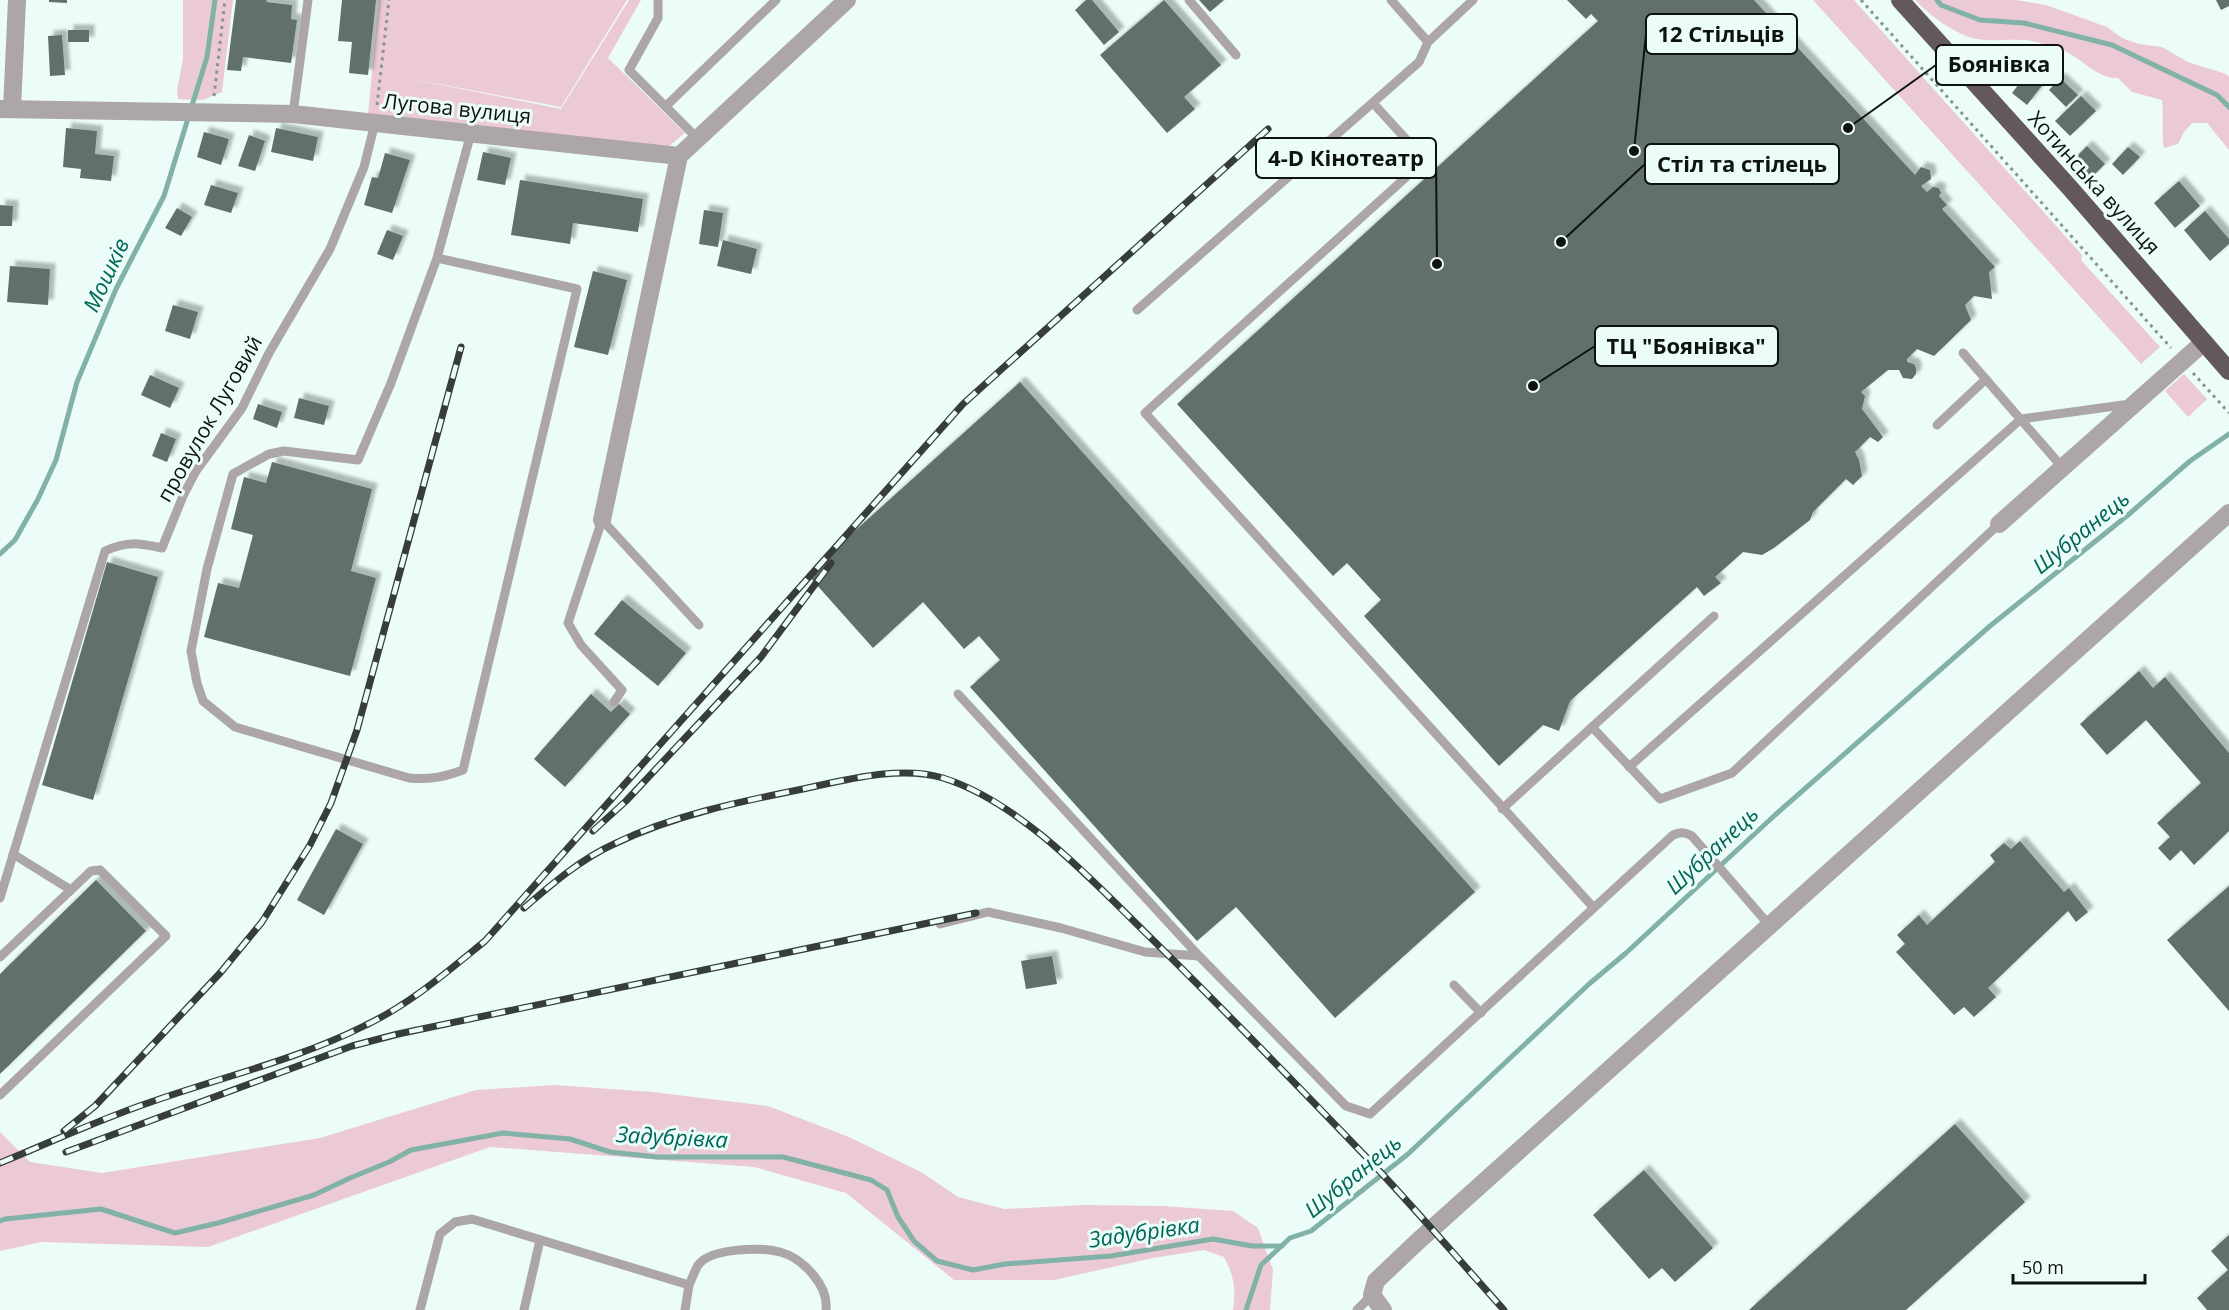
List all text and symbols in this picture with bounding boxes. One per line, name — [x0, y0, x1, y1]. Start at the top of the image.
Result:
callout: 12 Стільців — [1646, 14, 1797, 54]
text: 12 Стільців — [1657, 18, 1785, 48]
callout: Боянівка — [1936, 45, 2063, 85]
text: Боянівка — [1948, 48, 2050, 78]
street label: Лугова вулиця — [382, 86, 533, 130]
street label: Хотинська вулиця — [2023, 104, 2167, 260]
callout: 4-D Кінотеатр — [1256, 138, 1436, 178]
text: 4-D Кінотеатр — [1268, 142, 1424, 172]
callout: Стіл та стілець — [1645, 144, 1839, 184]
text: Стіл та стілець — [1657, 148, 1827, 178]
water label: Мошків — [75, 233, 135, 316]
callout: ТЦ "Боянівка" — [1595, 326, 1778, 366]
street label: провулок Луговий — [150, 330, 268, 507]
text: ТЦ "Боянівка" — [1606, 330, 1766, 360]
water label: Шубранець — [2026, 483, 2135, 580]
water label: Шубранець — [1658, 798, 1764, 900]
water label: Задубрівка — [614, 1118, 729, 1154]
water label: Шубранець — [1298, 1127, 1407, 1224]
water label: Задубрівка — [1085, 1208, 1201, 1254]
scale bar — [2013, 1247, 2145, 1285]
text: 50 m — [2022, 1255, 2064, 1279]

